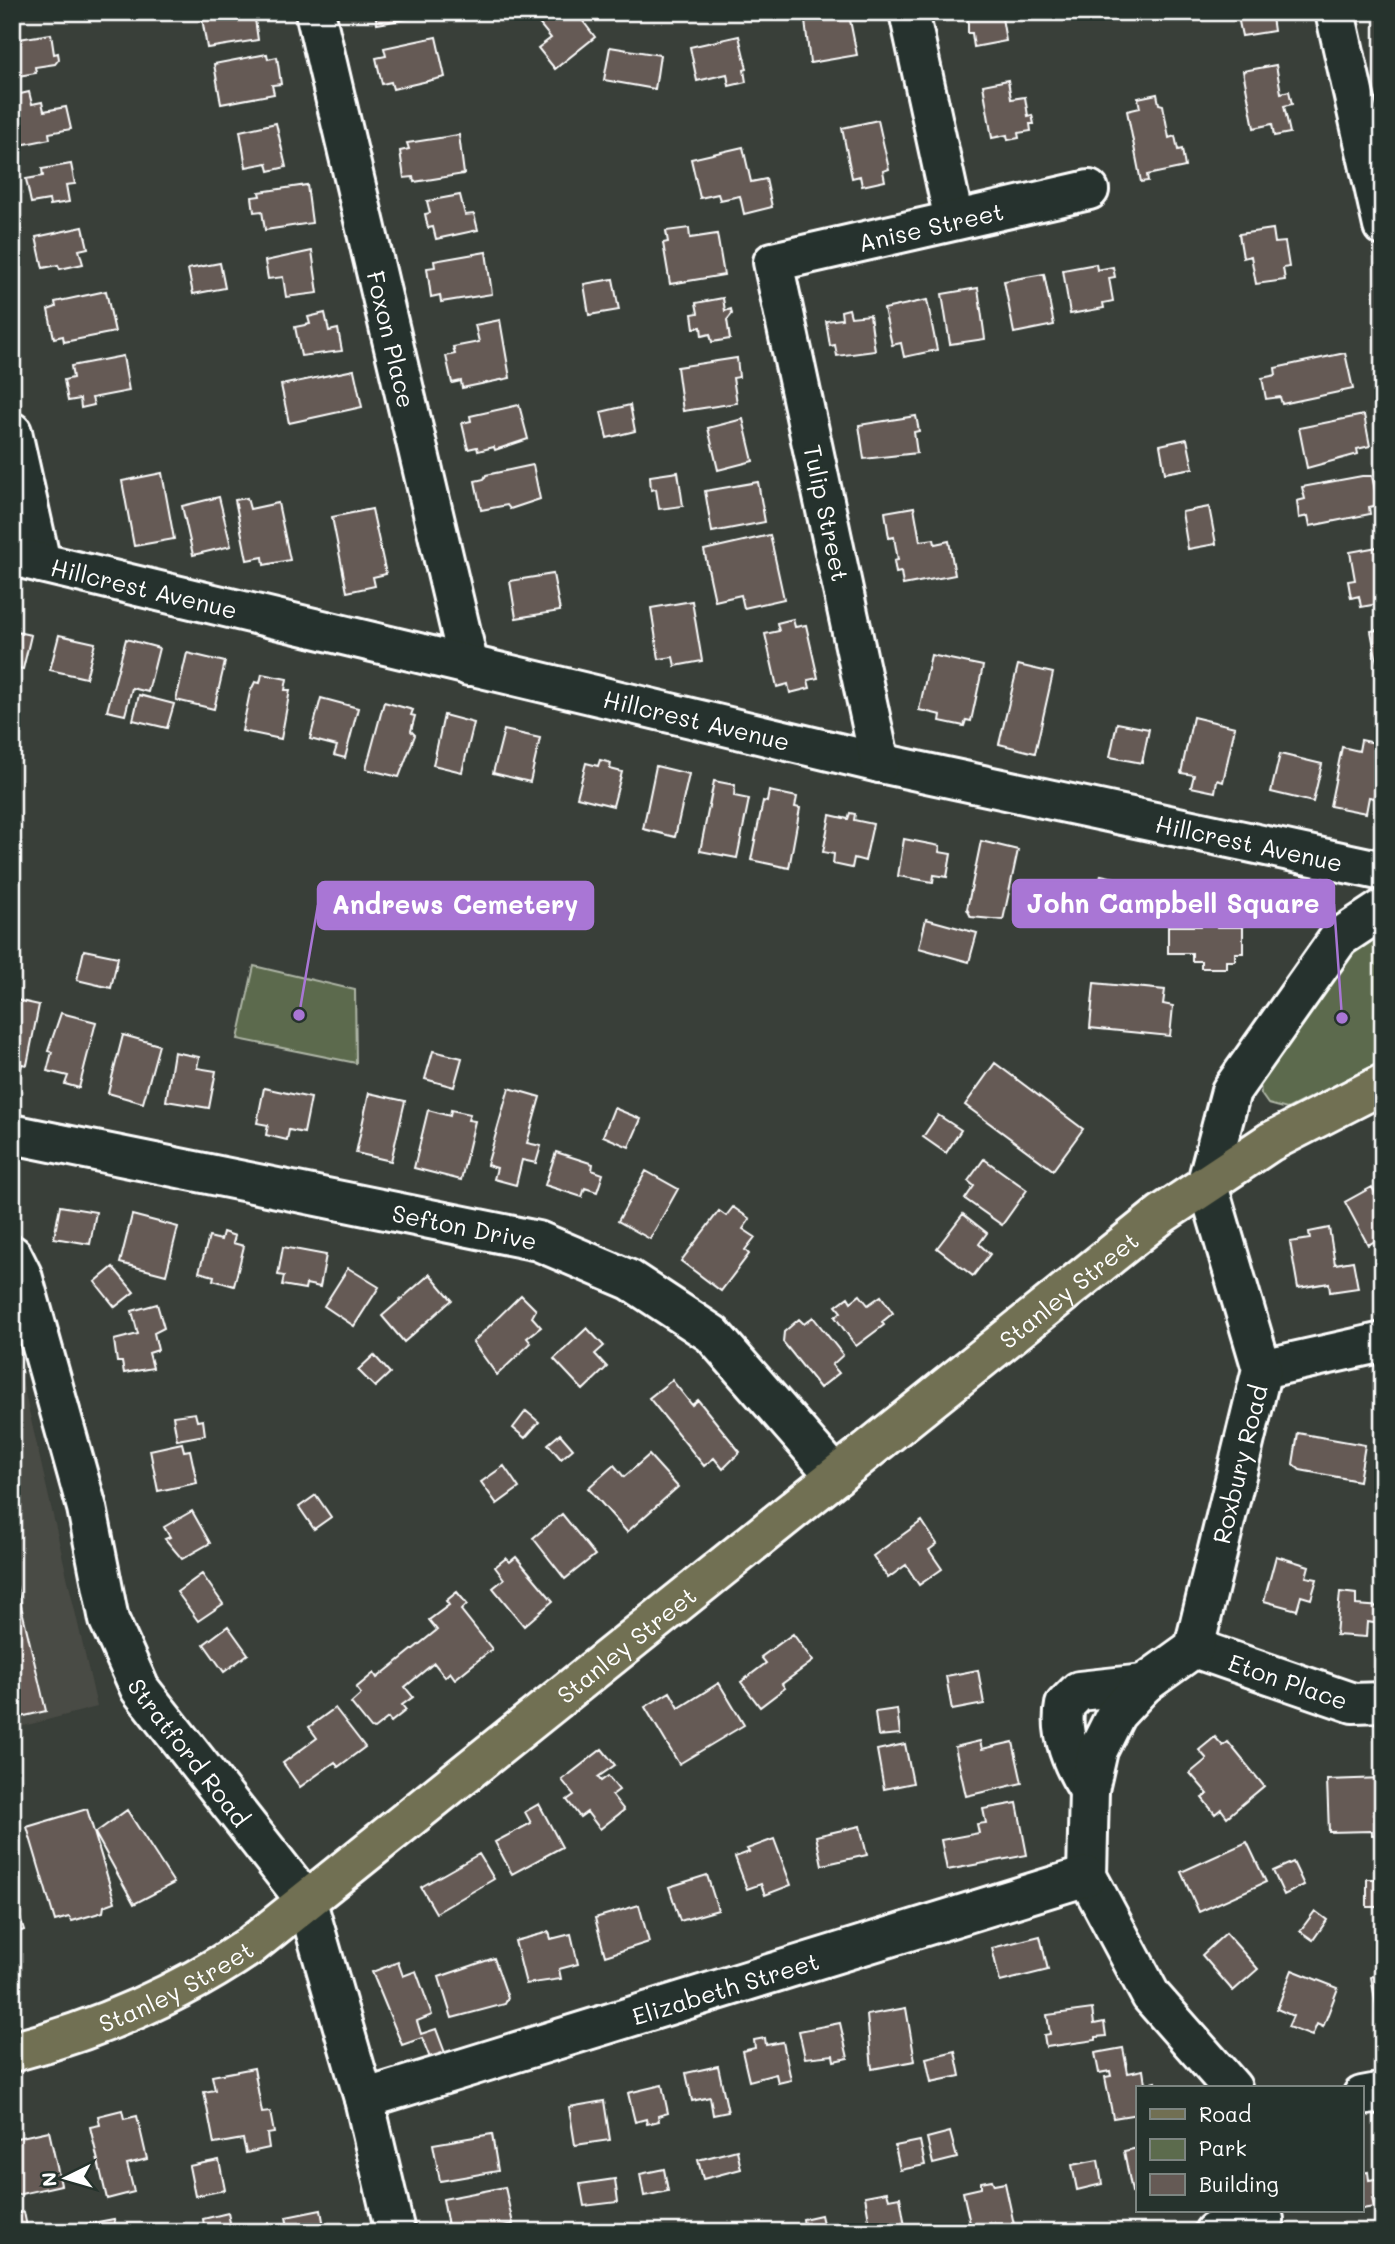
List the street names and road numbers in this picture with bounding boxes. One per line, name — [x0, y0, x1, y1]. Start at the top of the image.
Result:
street label: Anise Street — [855, 195, 1006, 258]
street label: Foxon Place — [361, 267, 423, 411]
street label: Tulip Street — [797, 442, 857, 584]
street label: Hillcrest Avenue — [48, 550, 241, 625]
street label: Hillcrest Avenue — [601, 682, 793, 756]
street label: Hillcrest Avenue — [1153, 807, 1346, 877]
street label: Sefton Drive — [390, 1196, 540, 1256]
street label: Stanley Street — [992, 1224, 1144, 1355]
street label: Roxbury Road — [1205, 1381, 1273, 1546]
street label: Stanley Street — [550, 1579, 702, 1709]
street label: Eton Place — [1225, 1646, 1352, 1716]
street label: Stratford Road — [122, 1673, 257, 1832]
street label: Stanley Street — [94, 1933, 259, 2038]
street label: Elizabeth Street — [628, 1944, 822, 2031]

